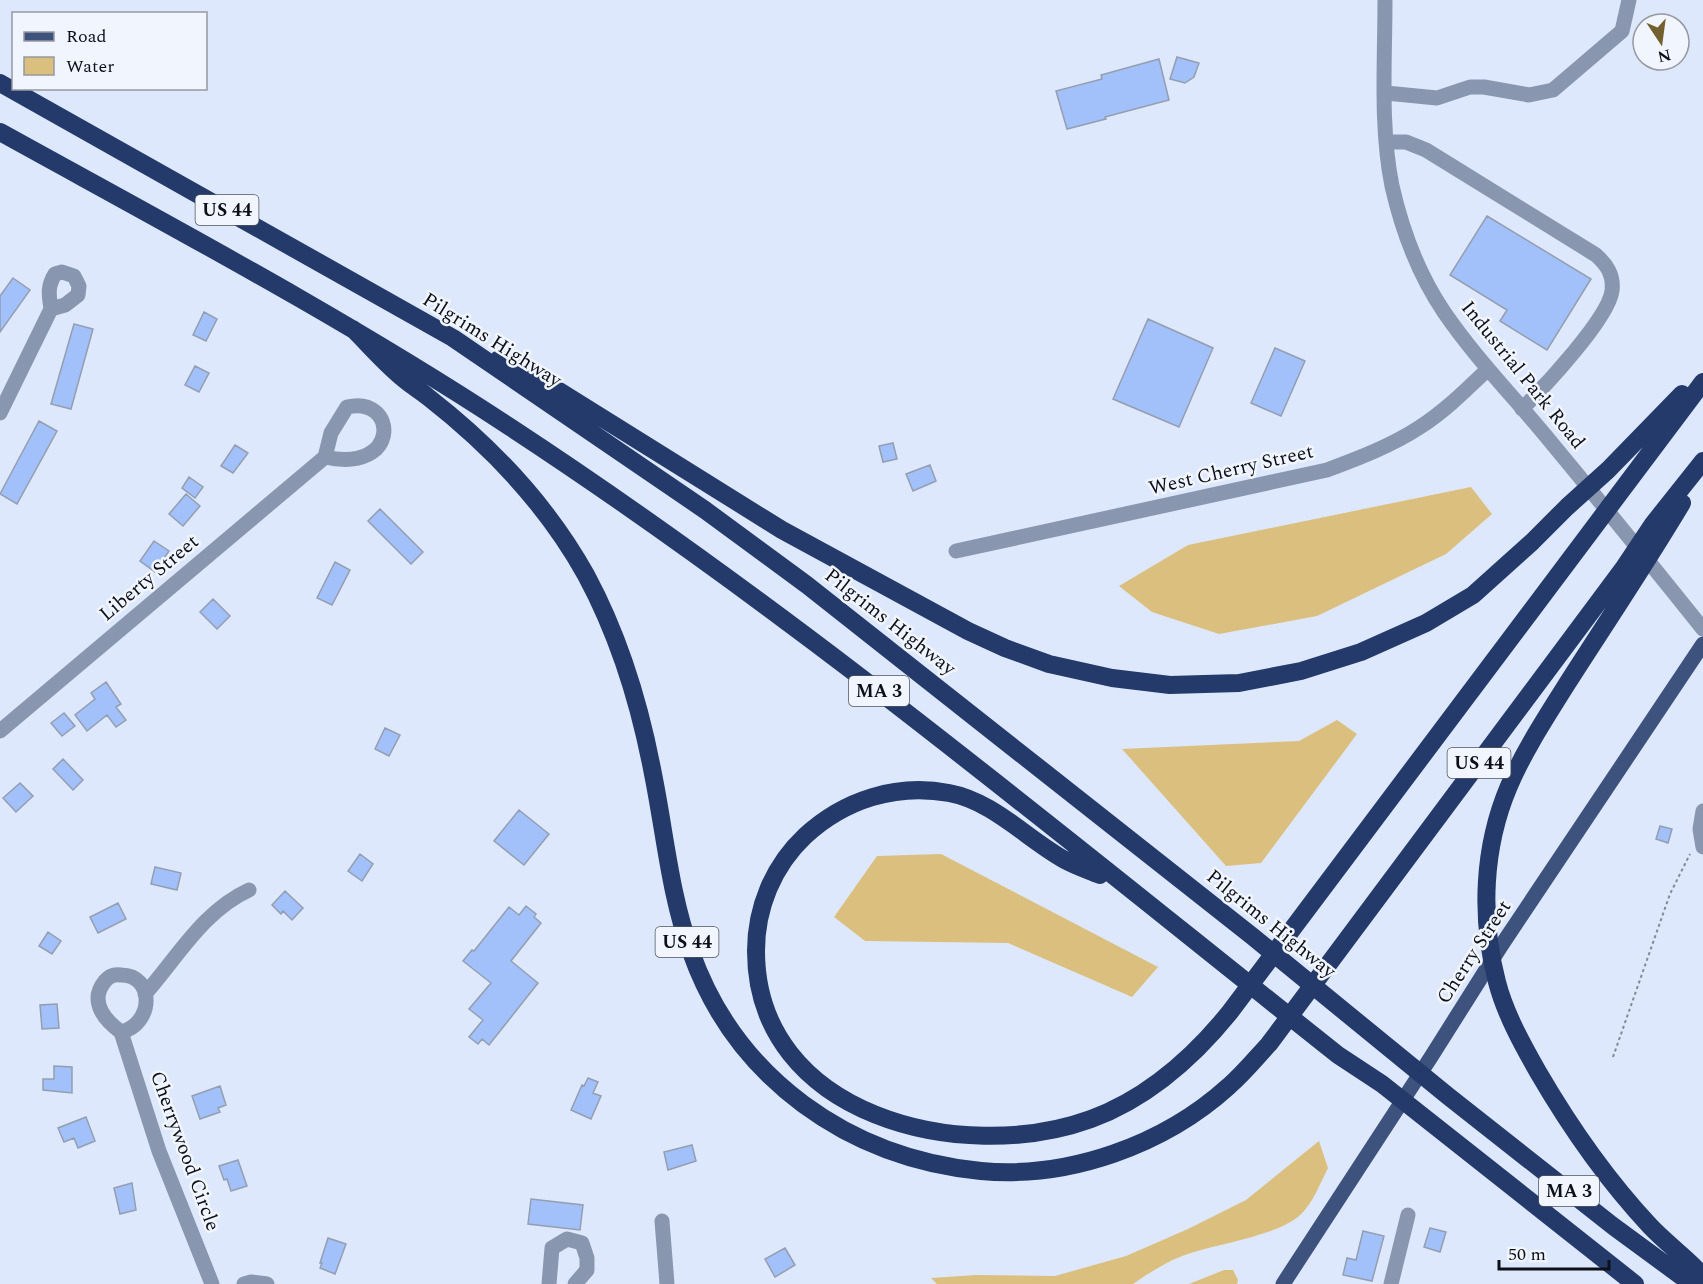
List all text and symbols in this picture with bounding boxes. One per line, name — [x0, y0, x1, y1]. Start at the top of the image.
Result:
legend — [12, 12, 207, 90]
north arrow — [1631, 12, 1691, 72]
text: Road — [66, 23, 107, 50]
text: N — [1655, 42, 1673, 69]
text: Water — [66, 53, 114, 80]
road number: US 44 — [196, 195, 258, 225]
street label: Pilgrims Highway — [416, 285, 569, 396]
street label: Industrial Park Road — [1454, 294, 1592, 456]
street label: West Cherry Street — [1146, 436, 1316, 504]
street label: Liberty Street — [93, 527, 205, 629]
street label: Pilgrims Highway — [818, 561, 963, 684]
road number: MA 3 — [849, 676, 909, 706]
road number: US 44 — [1448, 748, 1510, 778]
street label: Pilgrims Highway — [1200, 862, 1344, 987]
street label: Cherry Street — [1429, 894, 1519, 1010]
road number: US 44 — [656, 927, 718, 957]
street label: Cherrywood Circle — [142, 1067, 228, 1235]
road number: MA 3 — [1539, 1176, 1599, 1206]
scale bar — [1499, 1233, 1608, 1271]
text: 50 m — [1508, 1241, 1546, 1268]

